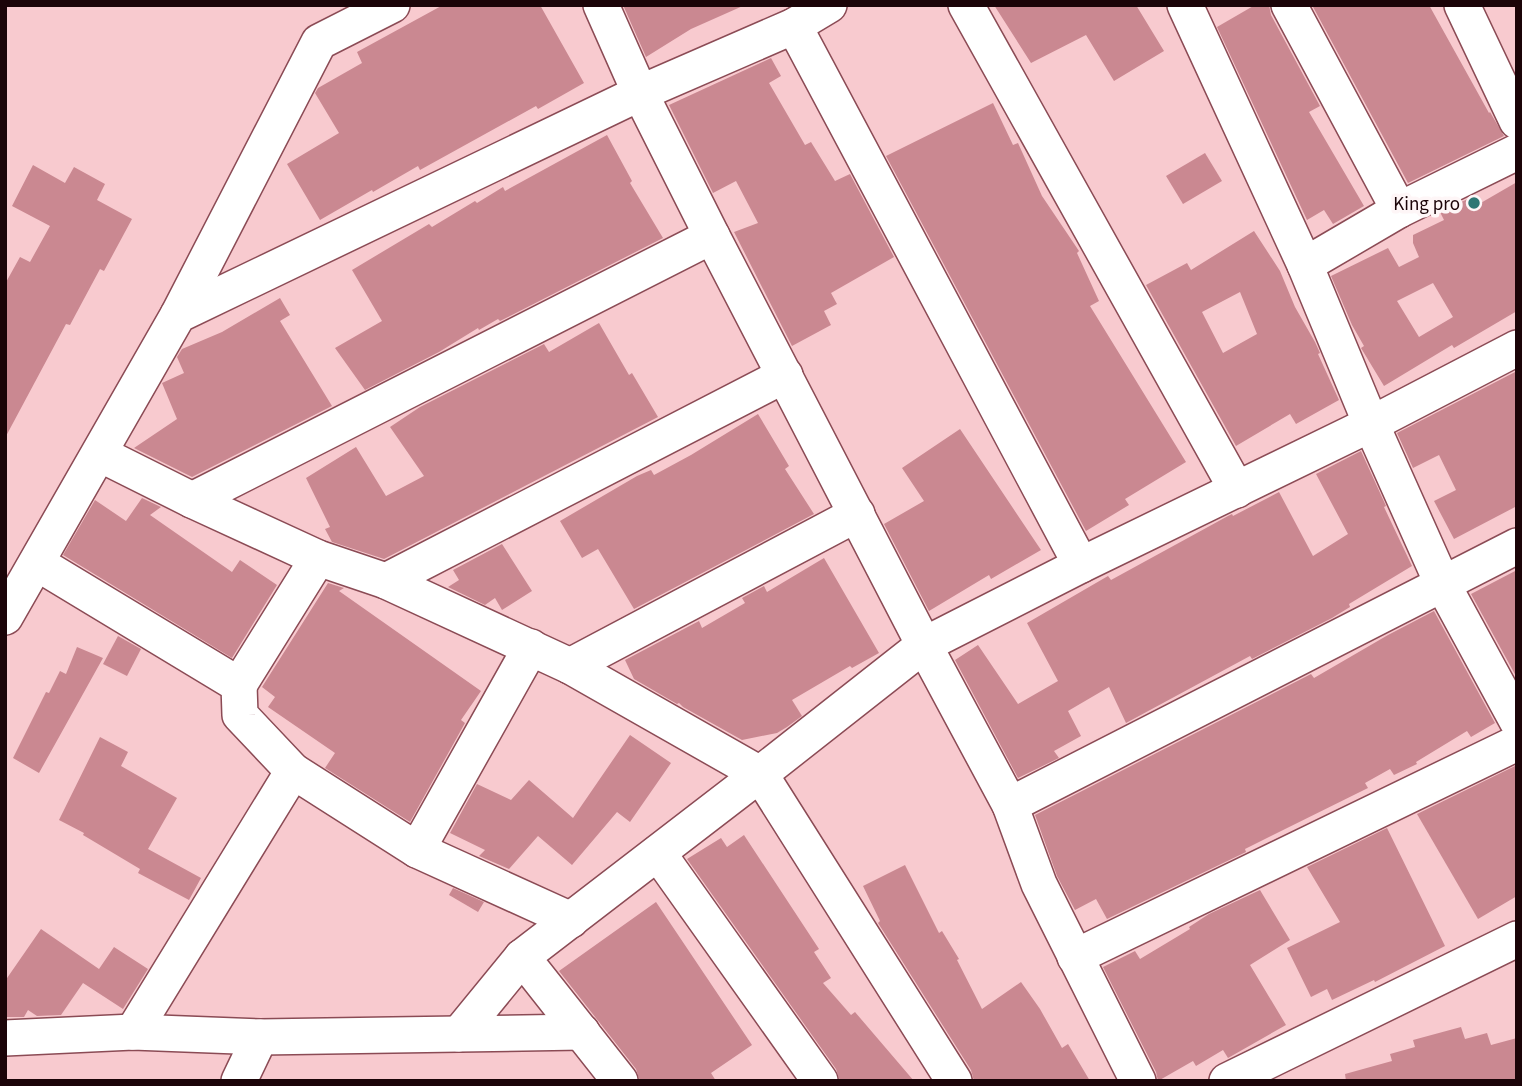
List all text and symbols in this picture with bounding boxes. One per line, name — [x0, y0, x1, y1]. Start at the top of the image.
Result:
place label: King pro — [1393, 191, 1460, 218]
marker: King pro — [1466, 195, 1482, 211]

